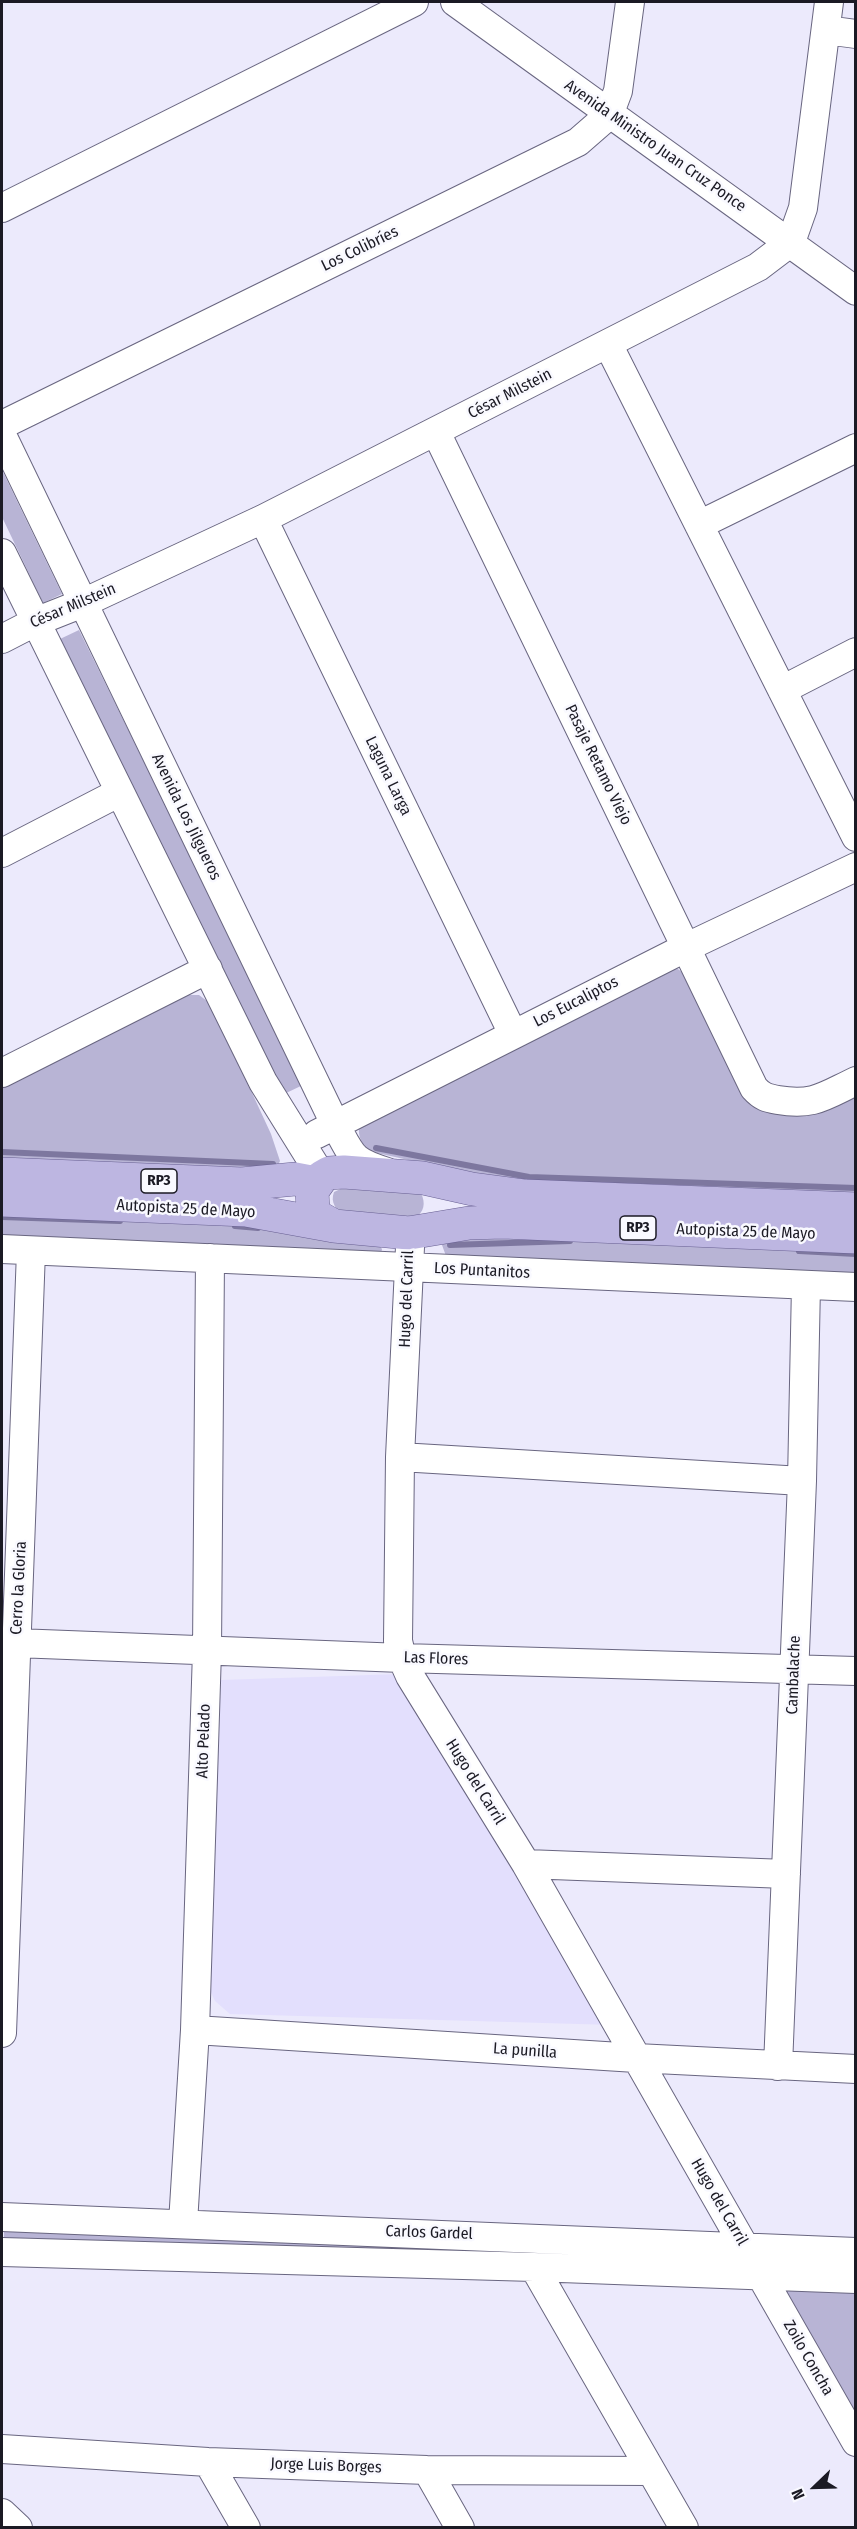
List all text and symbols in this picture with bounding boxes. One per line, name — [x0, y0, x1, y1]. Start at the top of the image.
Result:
street label: Avenida Ministro Juan Cruz Ponce — [561, 76, 749, 216]
street label: Los Colibríes — [318, 222, 402, 276]
street label: César Milstein — [465, 365, 555, 423]
street label: César Milstein — [27, 579, 119, 633]
street label: Pasaje Retamo Viejo — [561, 702, 635, 828]
street label: Laguna Larga — [361, 733, 415, 819]
street label: Avenida Los Jilgueros — [147, 751, 225, 883]
street label: Los Eucaliptos — [530, 972, 622, 1032]
road number: RP3 — [141, 1169, 177, 1193]
street label: Autopista 25 de Mayo — [116, 1196, 256, 1222]
road number: RP3 — [620, 1216, 656, 1240]
street label: Autopista 25 de Mayo — [676, 1220, 816, 1244]
street label: Hugo del Carril — [396, 1250, 418, 1348]
street label: Los Puntanitos — [433, 1259, 531, 1283]
street label: Cerro la Gloria — [7, 1541, 31, 1635]
street label: Cambalache — [783, 1635, 805, 1715]
street label: Las Flores — [403, 1648, 469, 1670]
street label: Alto Pelado — [193, 1703, 215, 1779]
street label: Hugo del Carril — [441, 1736, 509, 1828]
street label: La punilla — [492, 2039, 558, 2063]
street label: Hugo del Carril — [686, 2155, 752, 2249]
street label: Carlos Gardel — [385, 2222, 473, 2244]
street label: Zoilo Concha — [779, 2317, 837, 2399]
street label: Jorge Luis Borges — [270, 2454, 382, 2478]
north arrow — [785, 2457, 845, 2517]
text: N — [787, 2486, 809, 2502]

